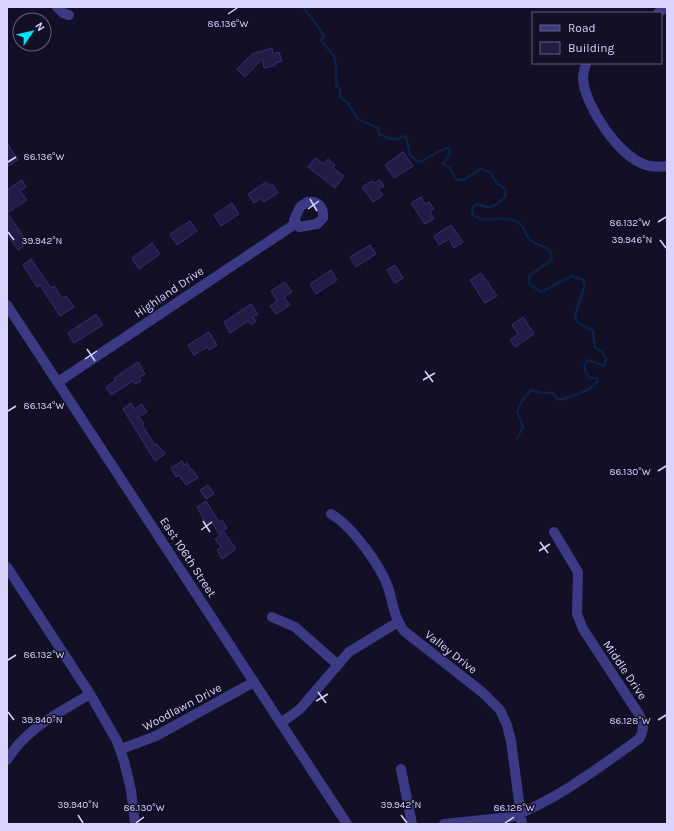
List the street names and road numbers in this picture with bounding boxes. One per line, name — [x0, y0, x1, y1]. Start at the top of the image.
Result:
street label: Highland Drive — [132, 264, 206, 320]
street label: East 106th Street — [157, 514, 219, 600]
street label: Valley Drive — [422, 627, 480, 677]
street label: Middle Drive — [600, 638, 650, 702]
street label: Woodlawn Drive — [140, 680, 224, 734]

